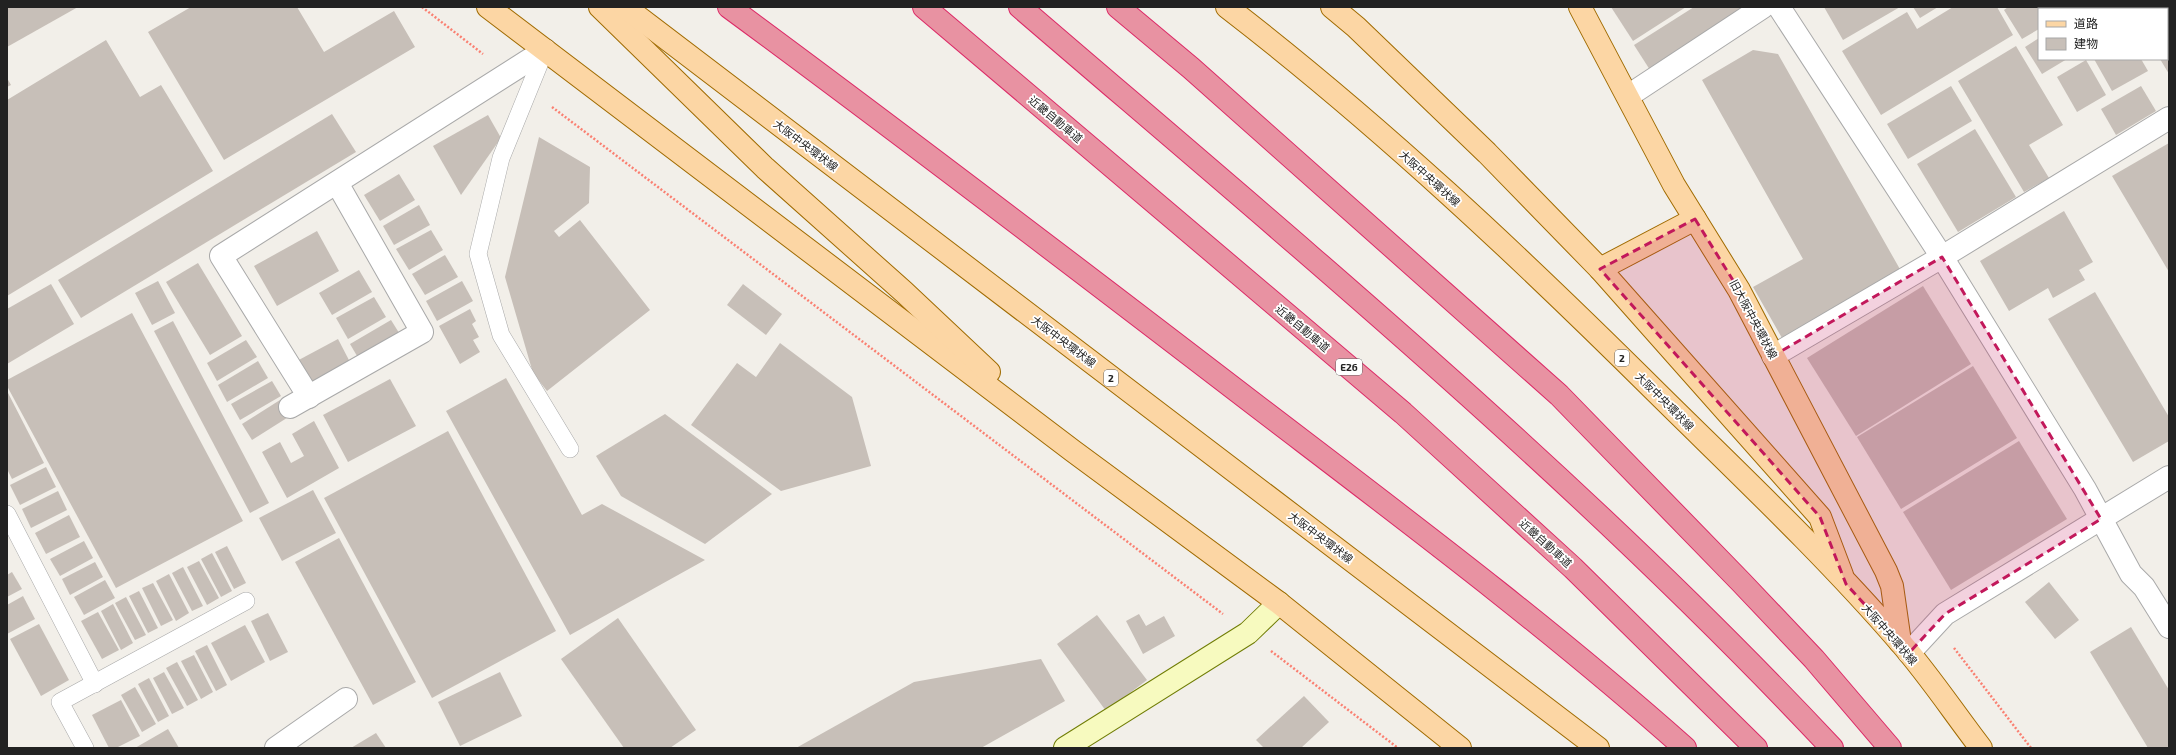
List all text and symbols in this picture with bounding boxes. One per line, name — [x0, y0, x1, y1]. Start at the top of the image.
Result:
legend — [2038, 8, 2168, 60]
text: 道路 — [2074, 16, 2098, 30]
text: 建物 — [2074, 36, 2098, 50]
street label: 近畿自動車道 — [1027, 93, 1085, 145]
street label: 大阪中央環状線 — [771, 117, 841, 173]
street label: 大阪中央環状線 — [1397, 147, 1463, 209]
street label: 旧大阪中央環状線 — [1728, 277, 1780, 361]
street label: 近畿自動車道 — [1274, 302, 1332, 354]
street label: 大阪中央環状線 — [1029, 313, 1099, 369]
road number: 2 — [1615, 350, 1629, 366]
road number: E26 — [1336, 359, 1362, 375]
street label: 大阪中央環状線 — [1633, 369, 1697, 433]
road number: 2 — [1104, 370, 1118, 386]
street label: 大阪中央環状線 — [1286, 509, 1356, 565]
street label: 近畿自動車道 — [1517, 516, 1575, 570]
street label: 大阪中央環状線 — [1860, 601, 1920, 667]

